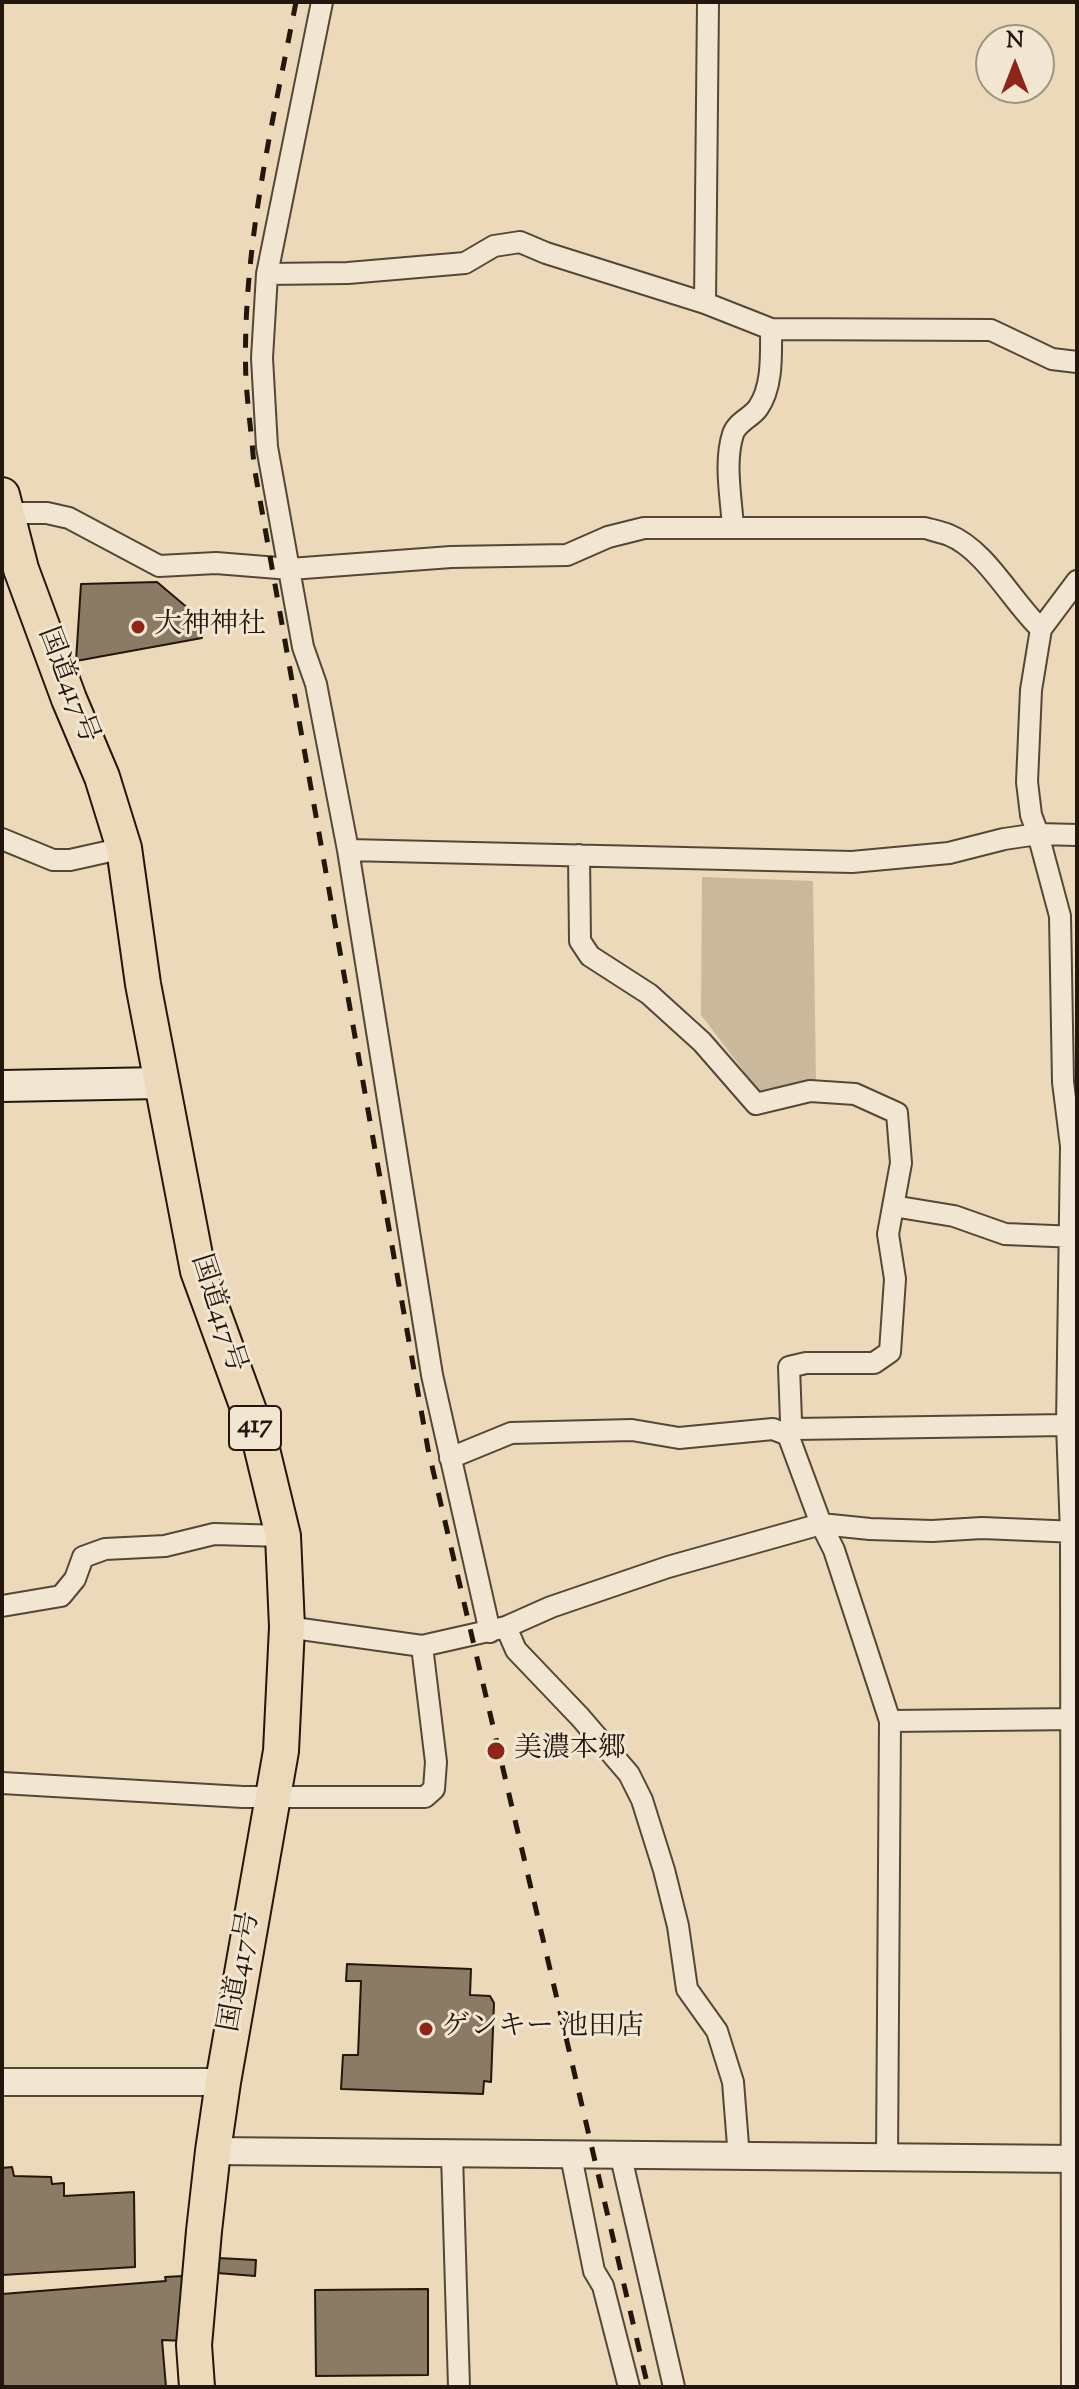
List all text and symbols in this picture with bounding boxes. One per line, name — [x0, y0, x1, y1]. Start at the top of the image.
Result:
north arrow — [975, 24, 1055, 104]
text: N — [1006, 26, 1024, 58]
place label: 大神神社 — [154, 610, 266, 644]
marker: 大神神社 — [129, 618, 147, 636]
street label: 国道417号 — [29, 623, 103, 749]
street label: 国道417号 — [181, 1251, 251, 1377]
road number: 417 — [229, 1406, 281, 1450]
place label: 美濃本郷 — [514, 1734, 626, 1768]
marker: 美濃本郷 — [485, 1740, 507, 1762]
street label: 国道417号 — [215, 1909, 269, 2035]
place label: ゲンキー 池田店 — [442, 2012, 644, 2046]
marker: ゲンキー 池田店 — [417, 2020, 435, 2038]

